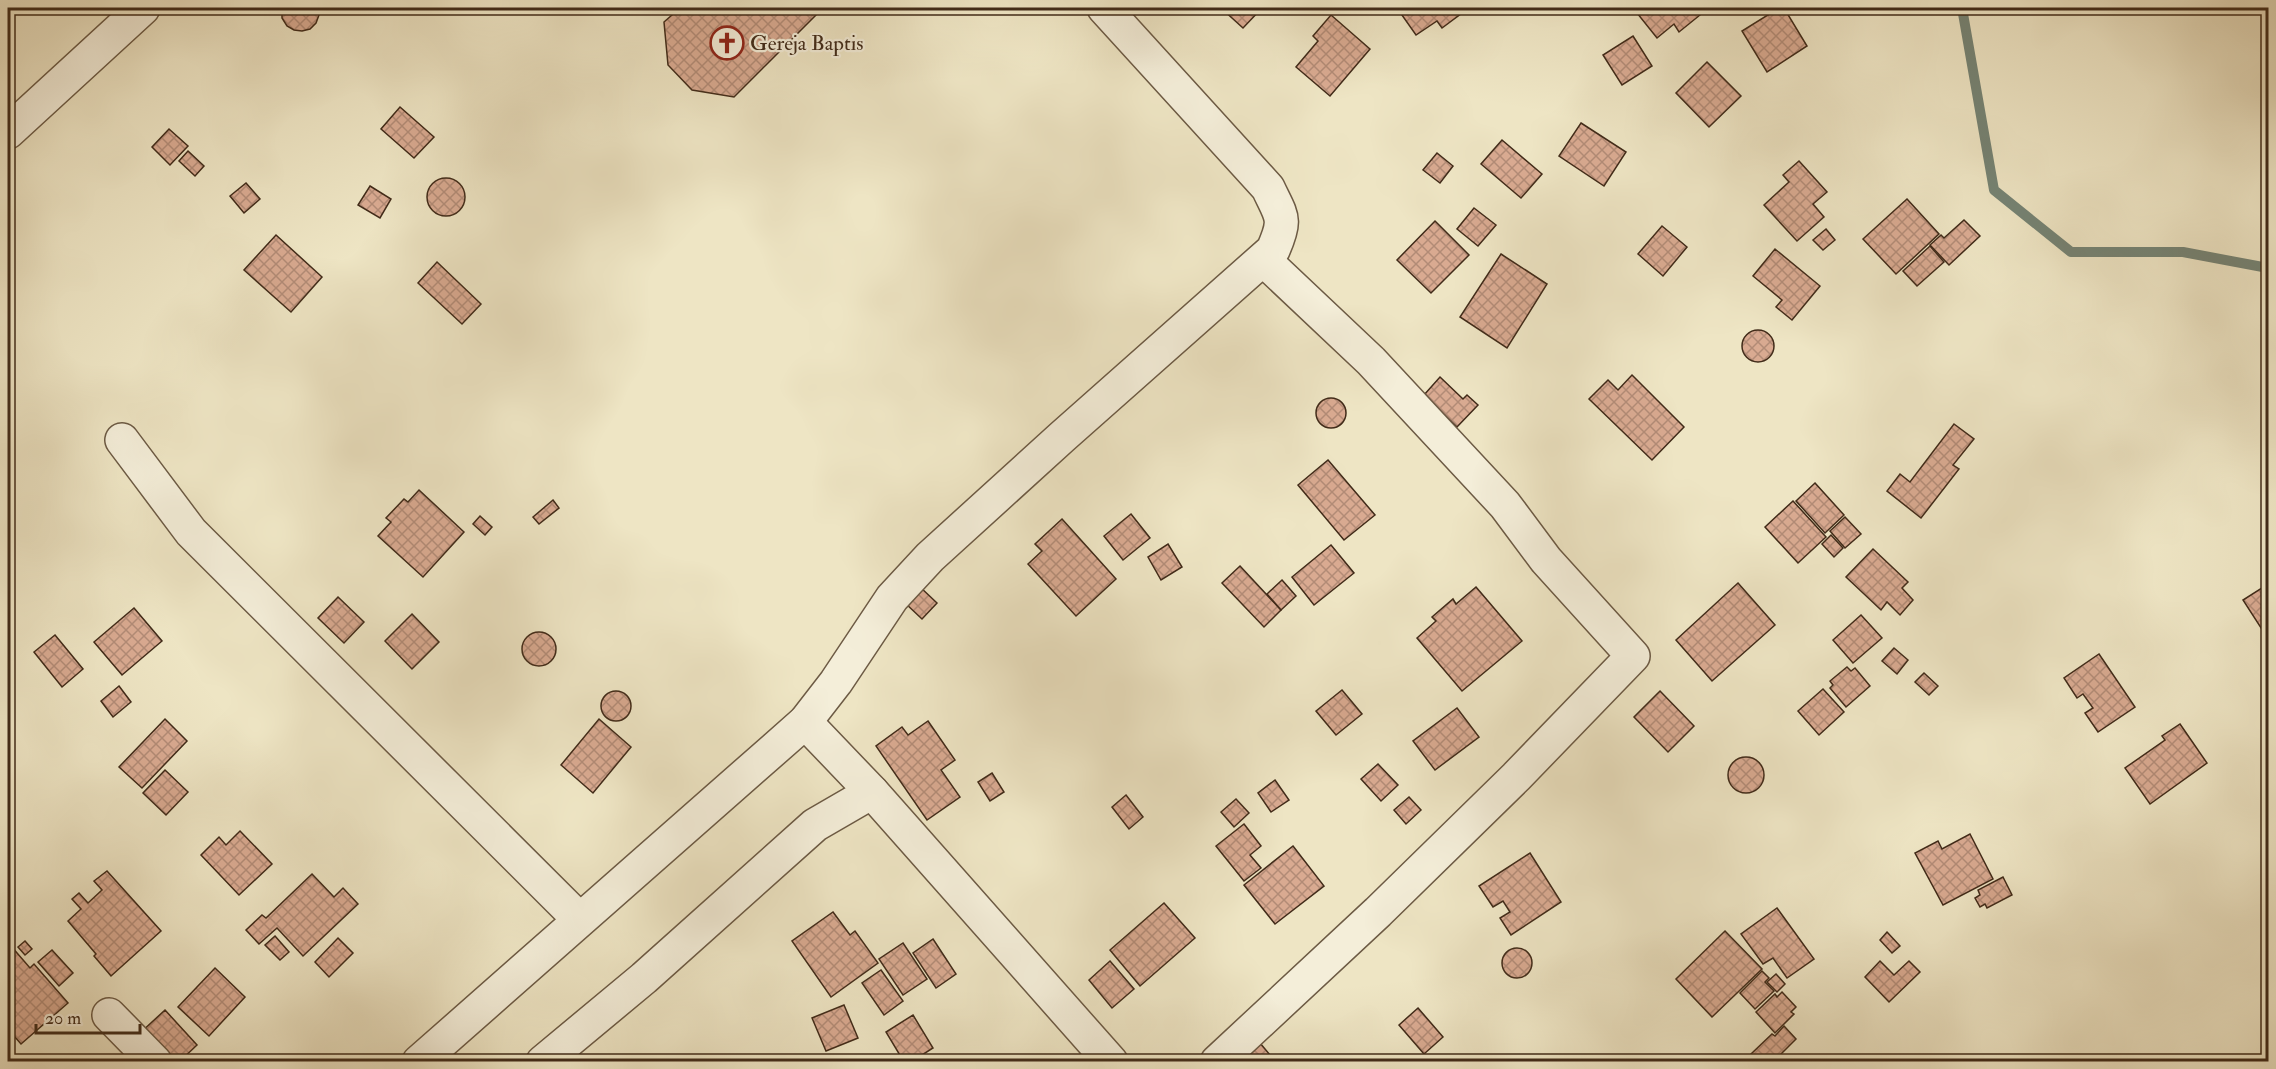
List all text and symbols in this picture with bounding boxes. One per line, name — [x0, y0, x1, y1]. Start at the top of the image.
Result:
church icon: Gereja Baptis — [709, 25, 745, 61]
place label: Gereja Baptis — [750, 30, 864, 57]
scale bar — [36, 997, 140, 1035]
text: 20 m — [45, 1007, 81, 1030]

